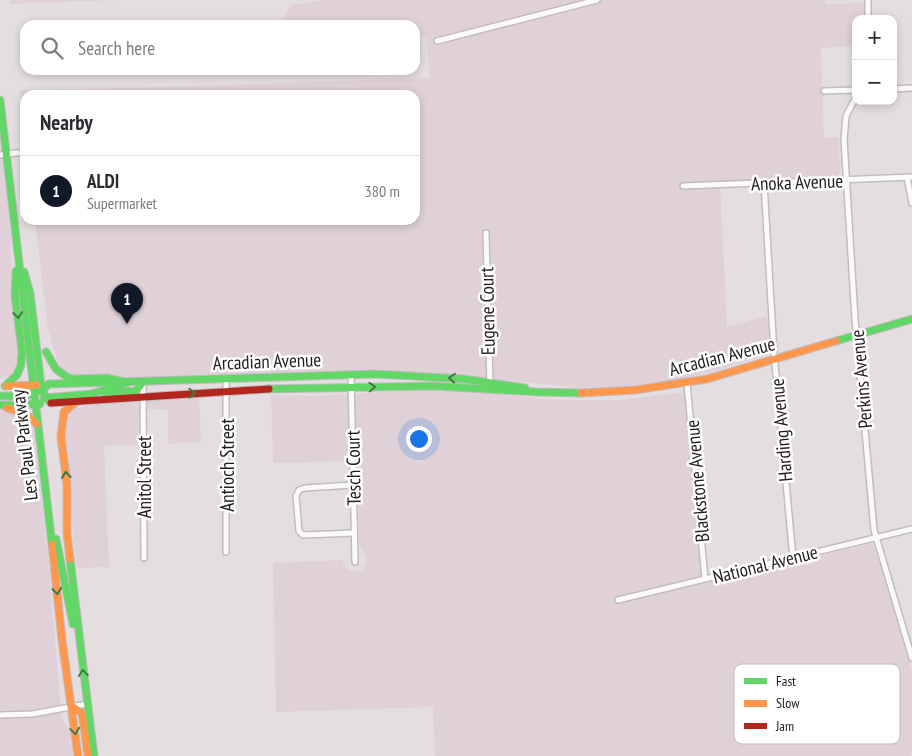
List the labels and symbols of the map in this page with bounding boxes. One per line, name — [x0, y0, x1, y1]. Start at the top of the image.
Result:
street label: Anoka Avenue — [751, 168, 844, 196]
street label: Eugene Court — [474, 266, 500, 355]
pin: 1 — [111, 283, 143, 324]
one-way arrow — [12, 310, 22, 319]
street label: Perkins Avenue — [845, 329, 877, 429]
street label: Arcadian Avenue — [666, 331, 778, 381]
street label: Arcadian Avenue — [212, 347, 322, 375]
one-way arrow — [447, 373, 455, 384]
street label: Harding Avenue — [765, 377, 797, 483]
one-way arrow — [368, 382, 376, 392]
street label: Les Paul Parkway — [5, 387, 43, 502]
one-way arrow — [188, 388, 196, 398]
street label: Antioch Street — [215, 418, 239, 512]
street label: Blackstone Avenue — [680, 419, 714, 543]
your location — [406, 426, 432, 452]
street label: Tesch Court — [340, 429, 366, 506]
street label: Anitol Street — [132, 435, 156, 518]
one-way arrow — [61, 471, 72, 479]
street label: National Avenue — [710, 539, 820, 589]
one-way arrow — [51, 588, 62, 596]
legend — [734, 664, 900, 744]
one-way arrow — [78, 669, 89, 677]
text: Fast — [776, 672, 796, 690]
text: Slow — [776, 694, 800, 712]
text: Jam — [775, 717, 794, 735]
one-way arrow — [69, 727, 79, 736]

